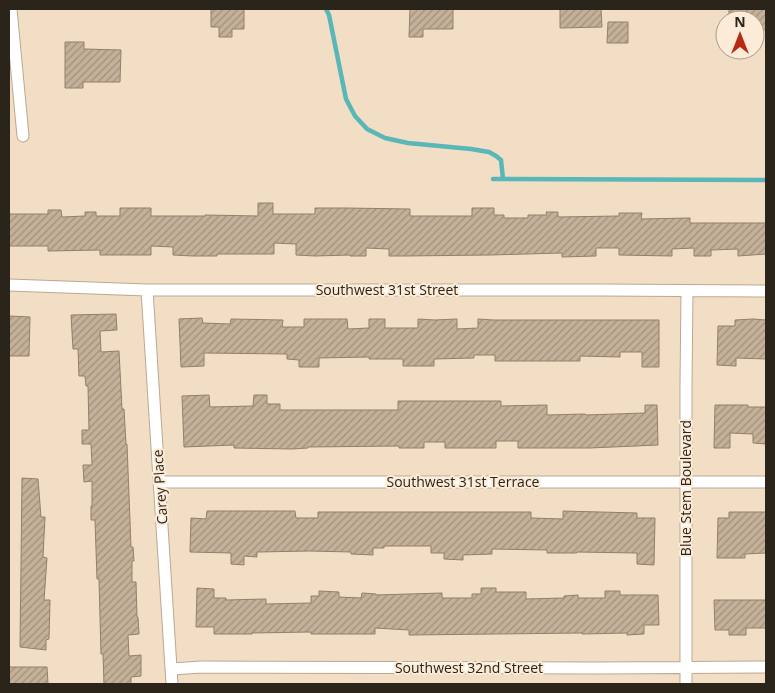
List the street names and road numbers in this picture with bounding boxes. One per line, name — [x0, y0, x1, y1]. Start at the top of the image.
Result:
street label: Southwest 31st Street — [316, 280, 458, 299]
street label: Blue Stem Boulevard — [676, 420, 695, 556]
street label: Carey Place — [147, 449, 172, 525]
street label: Southwest 31st Terrace — [387, 472, 540, 491]
street label: Southwest 32nd Street — [395, 658, 543, 677]

